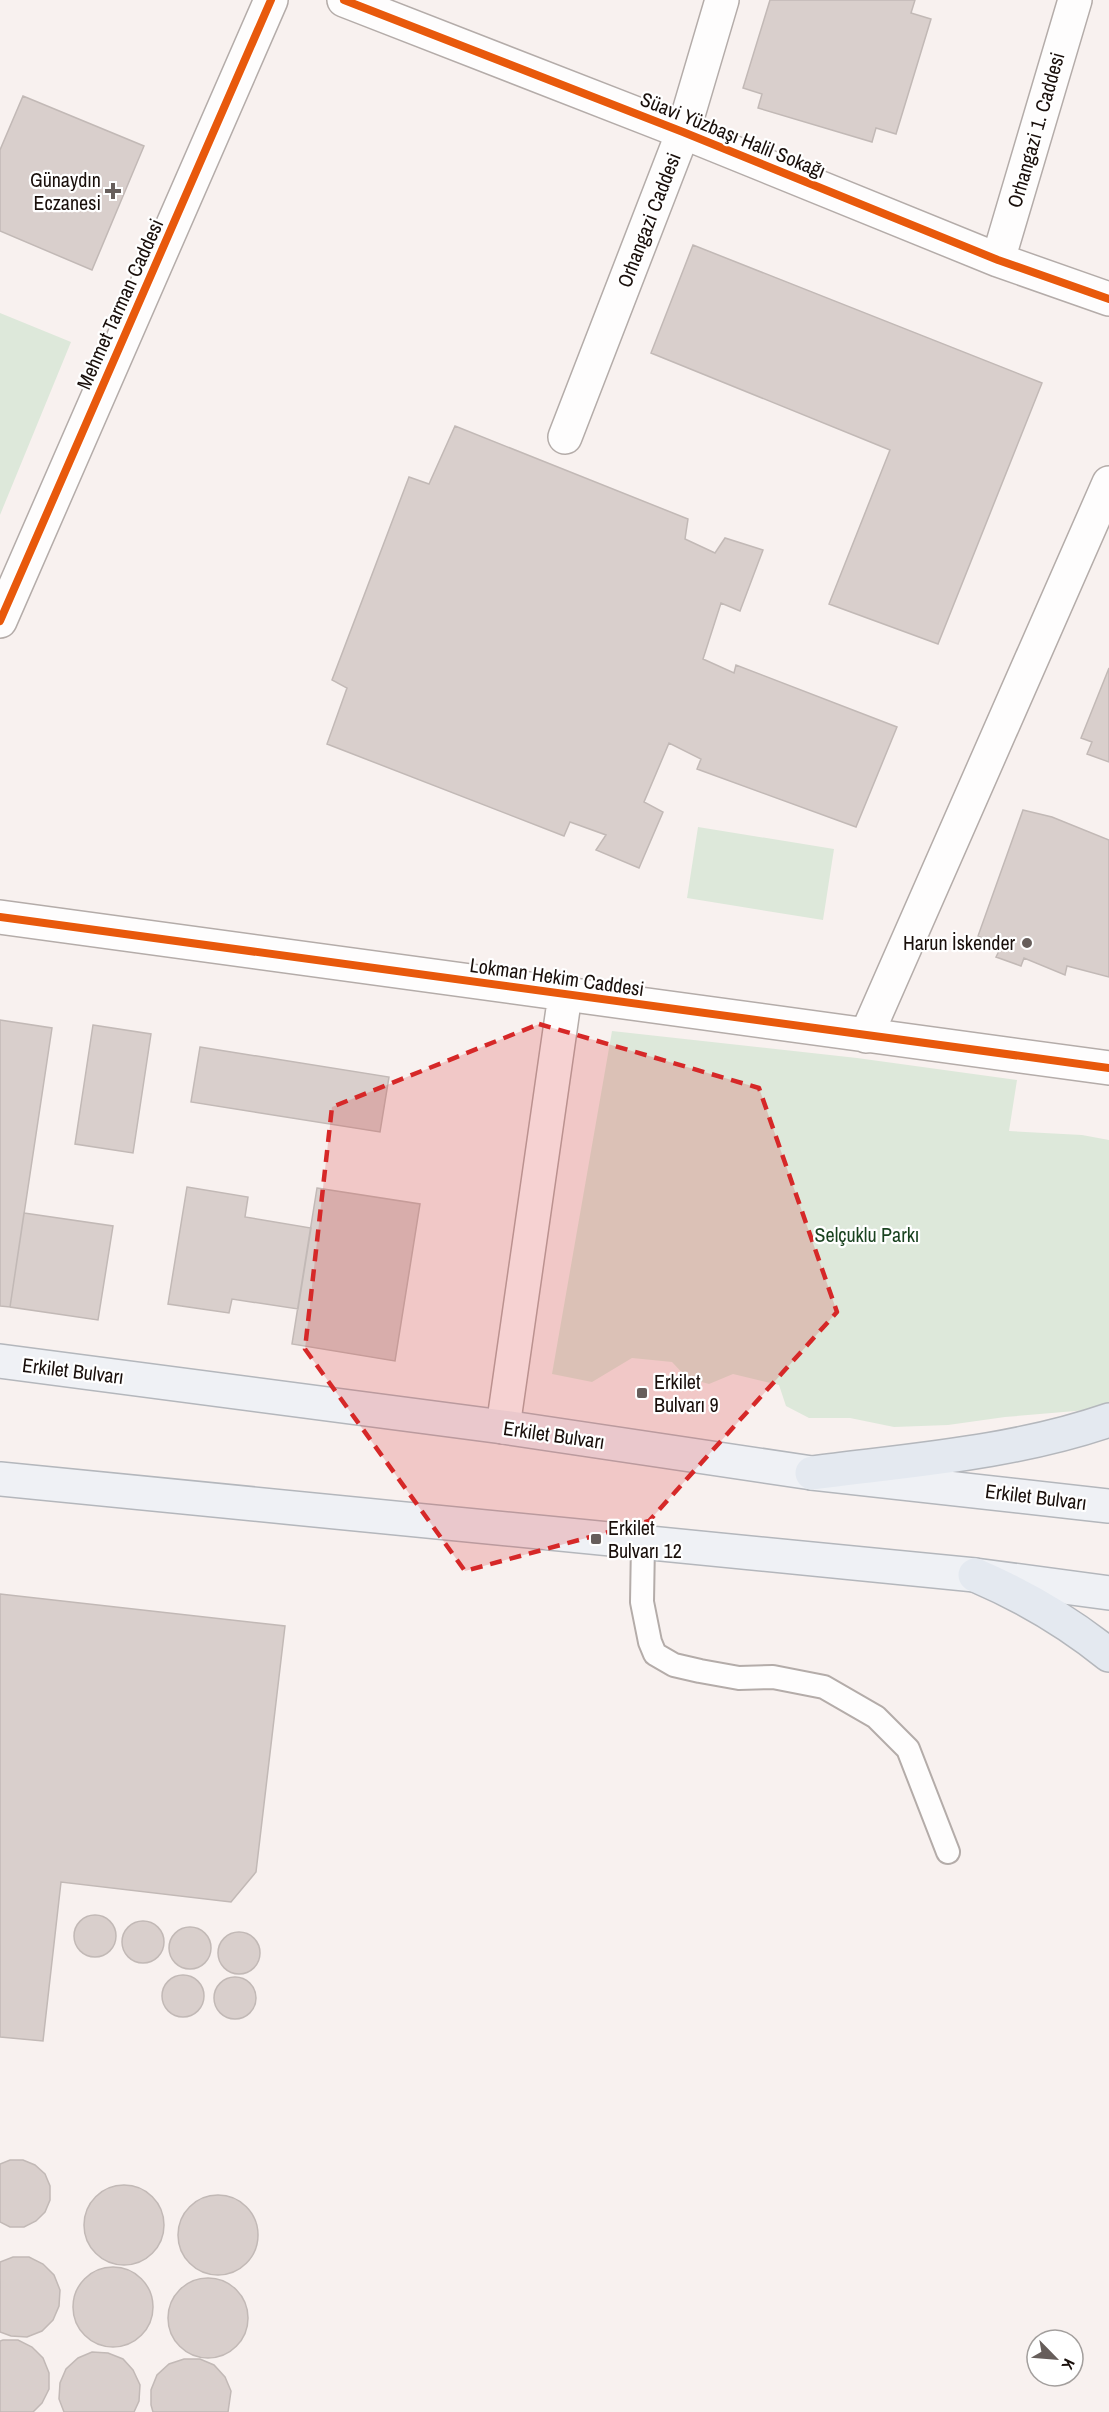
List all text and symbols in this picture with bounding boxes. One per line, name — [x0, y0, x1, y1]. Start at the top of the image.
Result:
street label: Orhangazi 1. Caddesi — [1000, 49, 1071, 211]
street label: Süavi Yüzbaşı Halil Sokağı — [637, 85, 830, 184]
street label: Orhangazi Caddesi — [610, 149, 687, 291]
place label: Günaydın Eczanesi — [30, 166, 101, 216]
marker: Günaydın Eczanesi — [106, 184, 120, 198]
street label: Mehmet Tarman Caddesi — [70, 214, 169, 393]
place label: Harun İskender — [903, 929, 1016, 956]
marker: Harun İskender — [1020, 936, 1034, 950]
street label: Lokman Hekim Caddesi — [468, 951, 646, 1002]
park label: Selçuklu Parkı — [815, 1221, 919, 1248]
street label: Erkilet Bulvarı — [21, 1351, 125, 1390]
place label: Erkilet Bulvarı 9 — [654, 1368, 719, 1418]
marker: Erkilet Bulvarı 9 — [635, 1386, 649, 1400]
street label: Erkilet Bulvarı — [502, 1414, 606, 1455]
street label: Erkilet Bulvarı — [984, 1477, 1088, 1516]
place label: Erkilet Bulvarı 12 — [608, 1514, 682, 1564]
marker: Erkilet Bulvarı 12 — [589, 1532, 603, 1546]
north arrow — [1025, 2328, 1085, 2388]
text: K — [1056, 2355, 1081, 2374]

